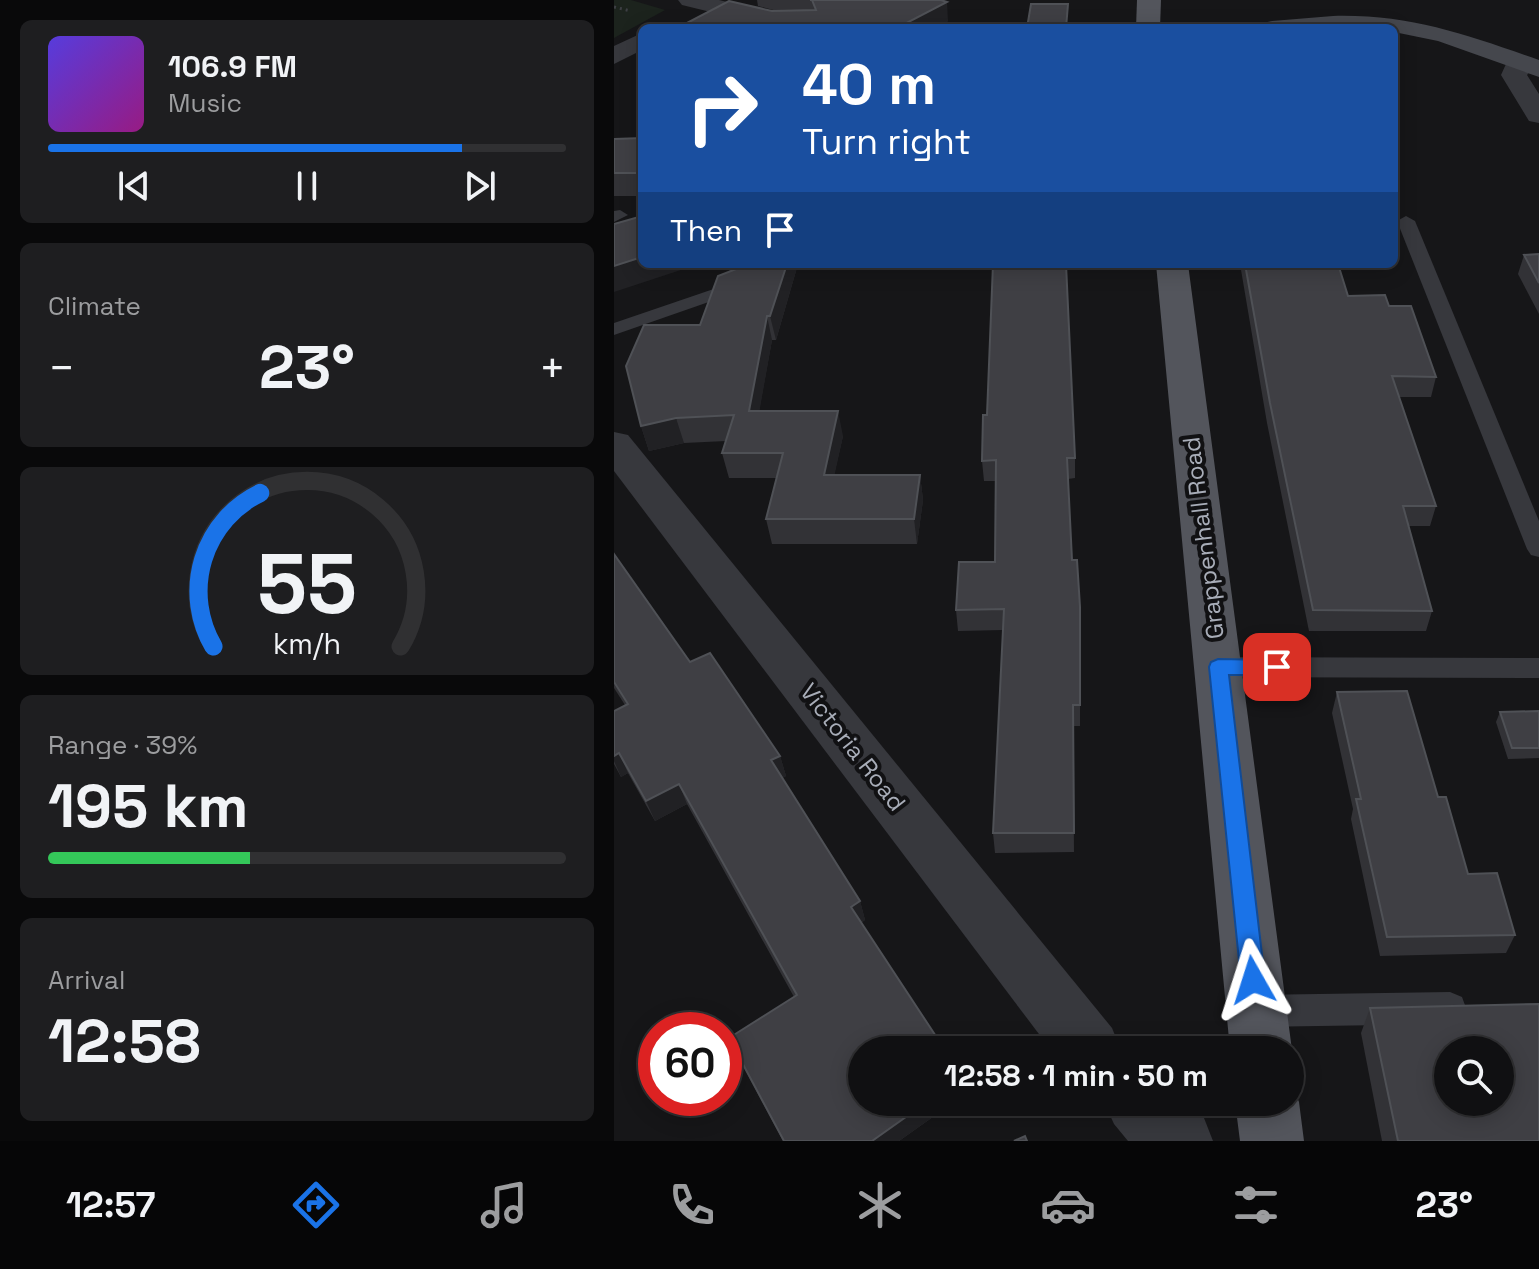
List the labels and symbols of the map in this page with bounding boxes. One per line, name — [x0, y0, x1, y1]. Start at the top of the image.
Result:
street label: Grappenhall Road — [1175, 435, 1231, 641]
pin — [1243, 633, 1311, 701]
street label: Victoria Road — [793, 677, 913, 817]
position arrow — [1211, 938, 1295, 1022]
speed limit sign: 60 — [638, 1012, 742, 1116]

